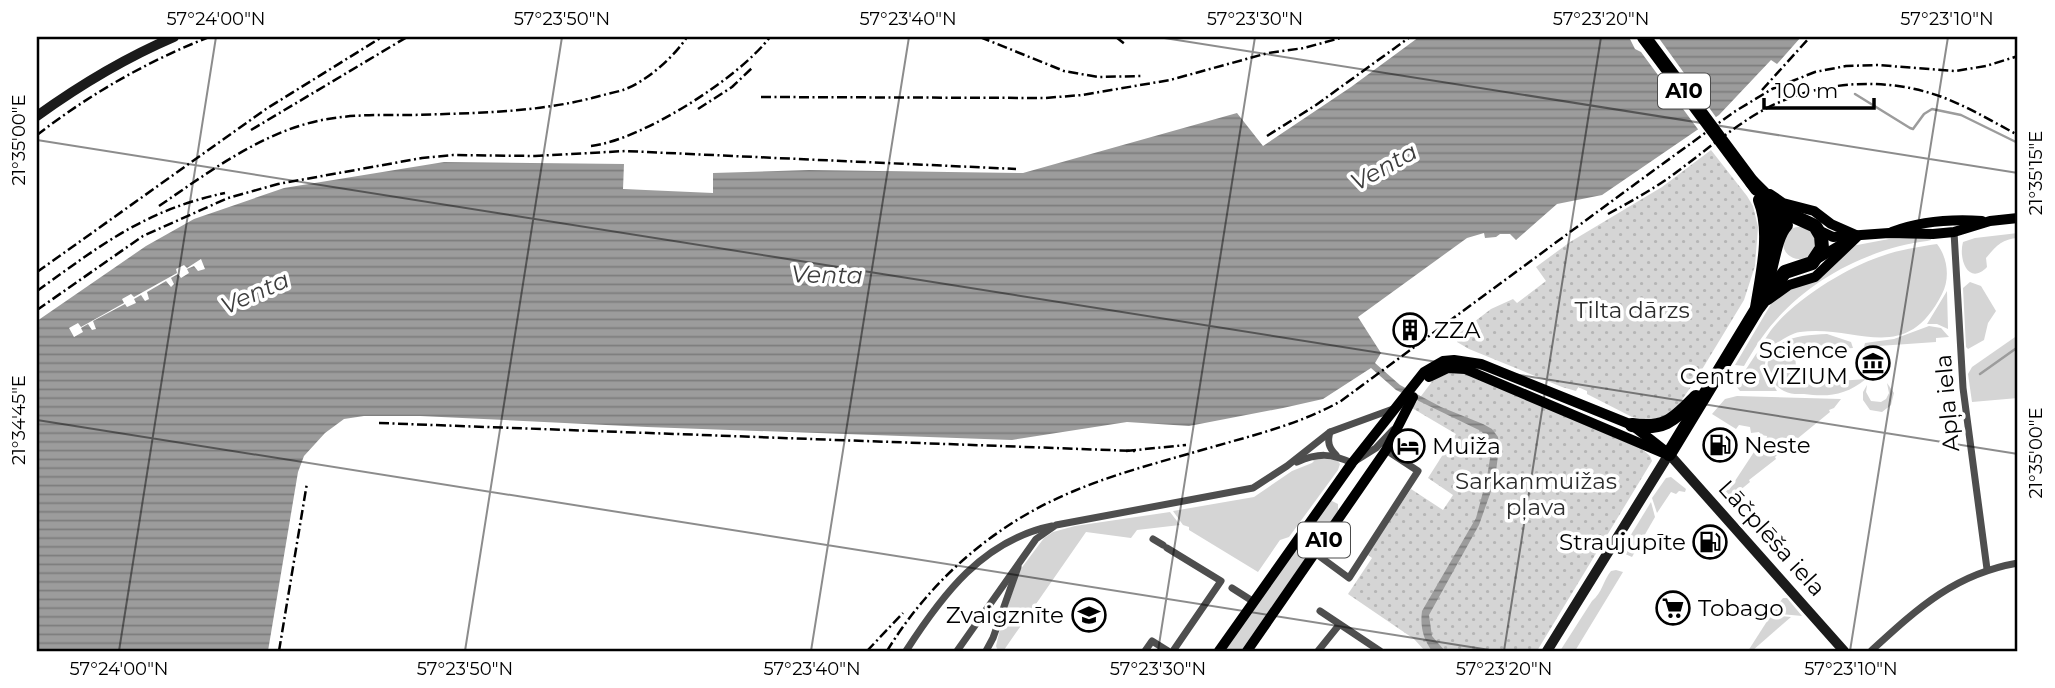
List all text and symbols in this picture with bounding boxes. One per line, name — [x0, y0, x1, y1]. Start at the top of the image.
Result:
text: 57°24'00"N — [167, 8, 265, 30]
text: 57°23'50"N — [514, 8, 610, 30]
text: 57°23'40"N — [859, 8, 957, 30]
text: 57°23'30"N — [1207, 8, 1303, 30]
text: 57°23'20"N — [1553, 8, 1649, 30]
text: 57°23'10"N — [1900, 8, 1994, 30]
scale bar — [1764, 66, 1875, 110]
road number: A10 — [1658, 74, 1710, 108]
text: 100 m — [1775, 78, 1838, 103]
text: 21°35'00"E — [8, 94, 30, 186]
text: 21°35'15"E — [2025, 131, 2047, 215]
water label: Venta — [1345, 136, 1422, 197]
water label: Venta — [791, 259, 863, 290]
water label: Venta — [216, 265, 293, 320]
park label: Tilta dārzs — [1574, 296, 1690, 324]
building icon: ZZA — [1391, 311, 1429, 349]
place label: ZZA — [1434, 316, 1481, 344]
place label: Science Centre VIZIUM — [1680, 336, 1848, 390]
museum icon: Science Centre VIZIUM — [1854, 344, 1892, 382]
street label: Apļa iela — [1929, 353, 1965, 453]
text: 21°34'45"E — [8, 375, 30, 465]
text: 21°35'00"E — [2025, 407, 2047, 499]
fuel station icon: Neste — [1701, 426, 1739, 464]
hotel icon: Muiža — [1389, 427, 1427, 465]
place label: Neste — [1744, 431, 1811, 459]
place label: Muiža — [1432, 432, 1501, 460]
park label: Sarkanmuižas pļava — [1455, 467, 1617, 521]
street label: Lāčplēša iela — [1713, 474, 1831, 602]
road number: A10 — [1298, 522, 1350, 558]
fuel station icon: Straujupīte — [1691, 523, 1729, 561]
place label: Straujupīte — [1559, 528, 1686, 556]
supermarket icon: Tobago — [1654, 589, 1692, 627]
place label: Tobago — [1698, 594, 1784, 622]
school or university icon: Zvaigznīte — [1070, 596, 1108, 634]
place label: Zvaigznīte — [946, 601, 1064, 629]
text: 57°24'00"N — [70, 658, 168, 680]
text: 57°23'50"N — [417, 658, 513, 680]
text: 57°23'40"N — [763, 658, 861, 680]
text: 57°23'30"N — [1110, 658, 1206, 680]
text: 57°23'20"N — [1456, 658, 1552, 680]
text: 57°23'10"N — [1804, 658, 1898, 680]

